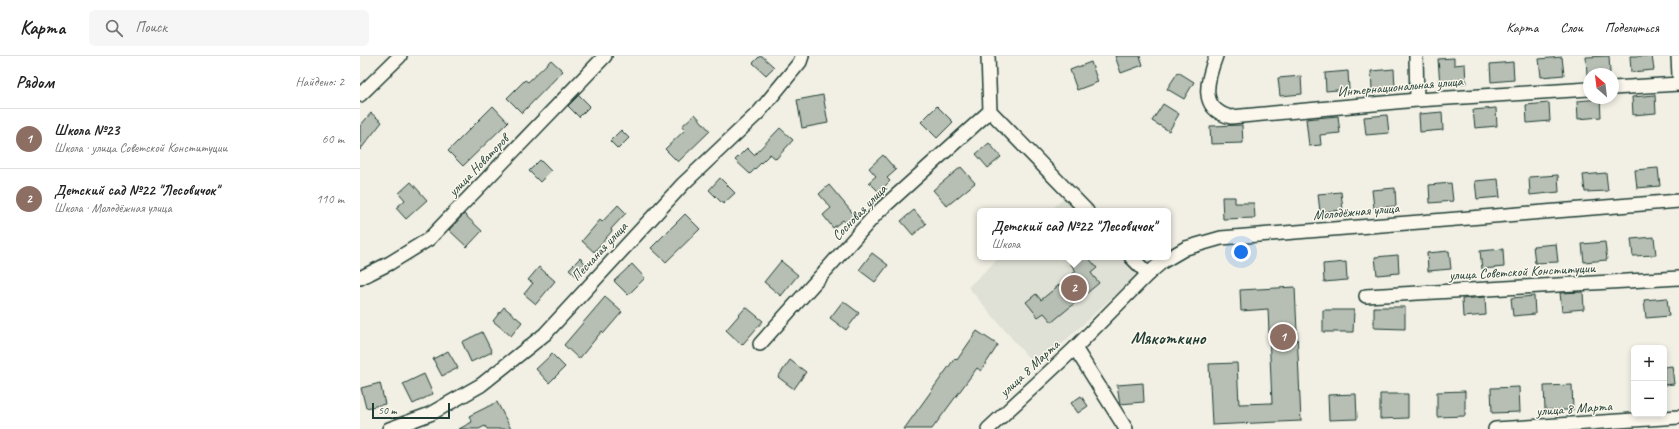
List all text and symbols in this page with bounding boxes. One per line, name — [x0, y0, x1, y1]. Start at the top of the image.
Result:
search box — [89, 10, 369, 46]
text: Карта — [20, 16, 65, 40]
icon: search — [103, 17, 125, 39]
text: Поиск — [135, 18, 167, 37]
text: Карта — [1506, 19, 1538, 36]
text: Слои — [1560, 19, 1583, 36]
text: Поделиться — [1605, 19, 1659, 36]
north arrow — [1583, 68, 1619, 104]
text: Рядом — [16, 72, 54, 93]
street label: Интернациональная улица — [1337, 72, 1464, 100]
text: Найдено: 2 — [296, 74, 344, 90]
text: Школа №23 — [54, 121, 119, 140]
street label: улица Новаторов — [444, 129, 514, 201]
text: 1 — [26, 131, 32, 147]
text: 60 m — [322, 131, 344, 147]
text: Школа · улица Советской Конституции — [54, 140, 227, 156]
street label: Сосновая улица — [828, 180, 891, 244]
text: Детский сад №22 "Лесовичок" — [54, 181, 219, 200]
text: 2 — [26, 191, 32, 207]
text: 110 m — [316, 191, 344, 207]
street label: Молодёжная улица — [1312, 199, 1401, 224]
text: Школа · Молодёжная улица — [54, 200, 172, 216]
popup — [977, 208, 1171, 260]
text: Детский сад №22 "Лесовичок" — [992, 217, 1156, 236]
street label: Песчаная улица — [568, 218, 632, 285]
text: Школа — [992, 236, 1020, 252]
your location — [1231, 242, 1251, 262]
street label: улица Советской Конституции — [1447, 259, 1596, 284]
pin: 2 — [1061, 273, 1087, 303]
pin: 1 — [1270, 322, 1296, 352]
district label: Мякоткино — [1131, 327, 1207, 349]
street label: улица 8 Марта — [995, 335, 1064, 401]
map controls — [1631, 345, 1667, 417]
button: + — [1631, 345, 1667, 381]
button: − — [1631, 381, 1667, 417]
street label: улица 8 Марта — [1535, 397, 1614, 420]
scale bar — [372, 401, 450, 420]
text: 50 m — [378, 403, 397, 417]

